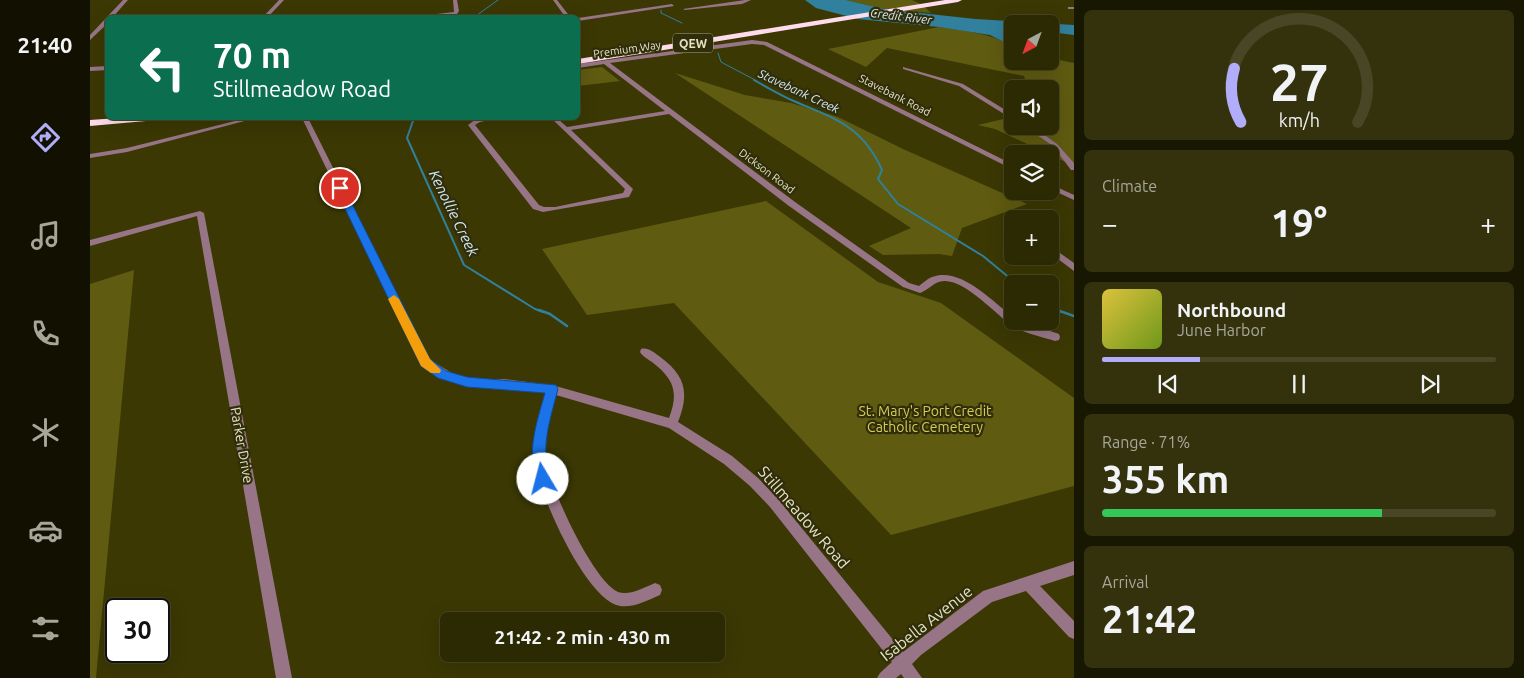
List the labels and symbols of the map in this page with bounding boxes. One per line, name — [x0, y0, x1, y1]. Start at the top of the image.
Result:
water label: Credit River — [869, 6, 933, 26]
north arrow — [1004, 15, 1059, 70]
road number: QEW — [673, 34, 713, 52]
street label: Premium Way — [592, 38, 662, 60]
water label: Stavebank Creek — [755, 66, 842, 116]
street label: Stavebank Road — [857, 72, 933, 118]
street label: Dickson Road — [737, 146, 797, 196]
pin — [319, 167, 361, 209]
water label: Kenollie Creek — [426, 167, 482, 259]
park label: St. Mary's Port Credit Catholic Cemetery — [858, 403, 992, 435]
street label: Parker Drive — [227, 406, 257, 484]
position arrow — [516, 452, 568, 504]
street label: Stillmeadow Road — [755, 462, 853, 572]
street label: Isabella Avenue — [876, 582, 976, 664]
speed limit sign: 30 — [105, 598, 170, 663]

